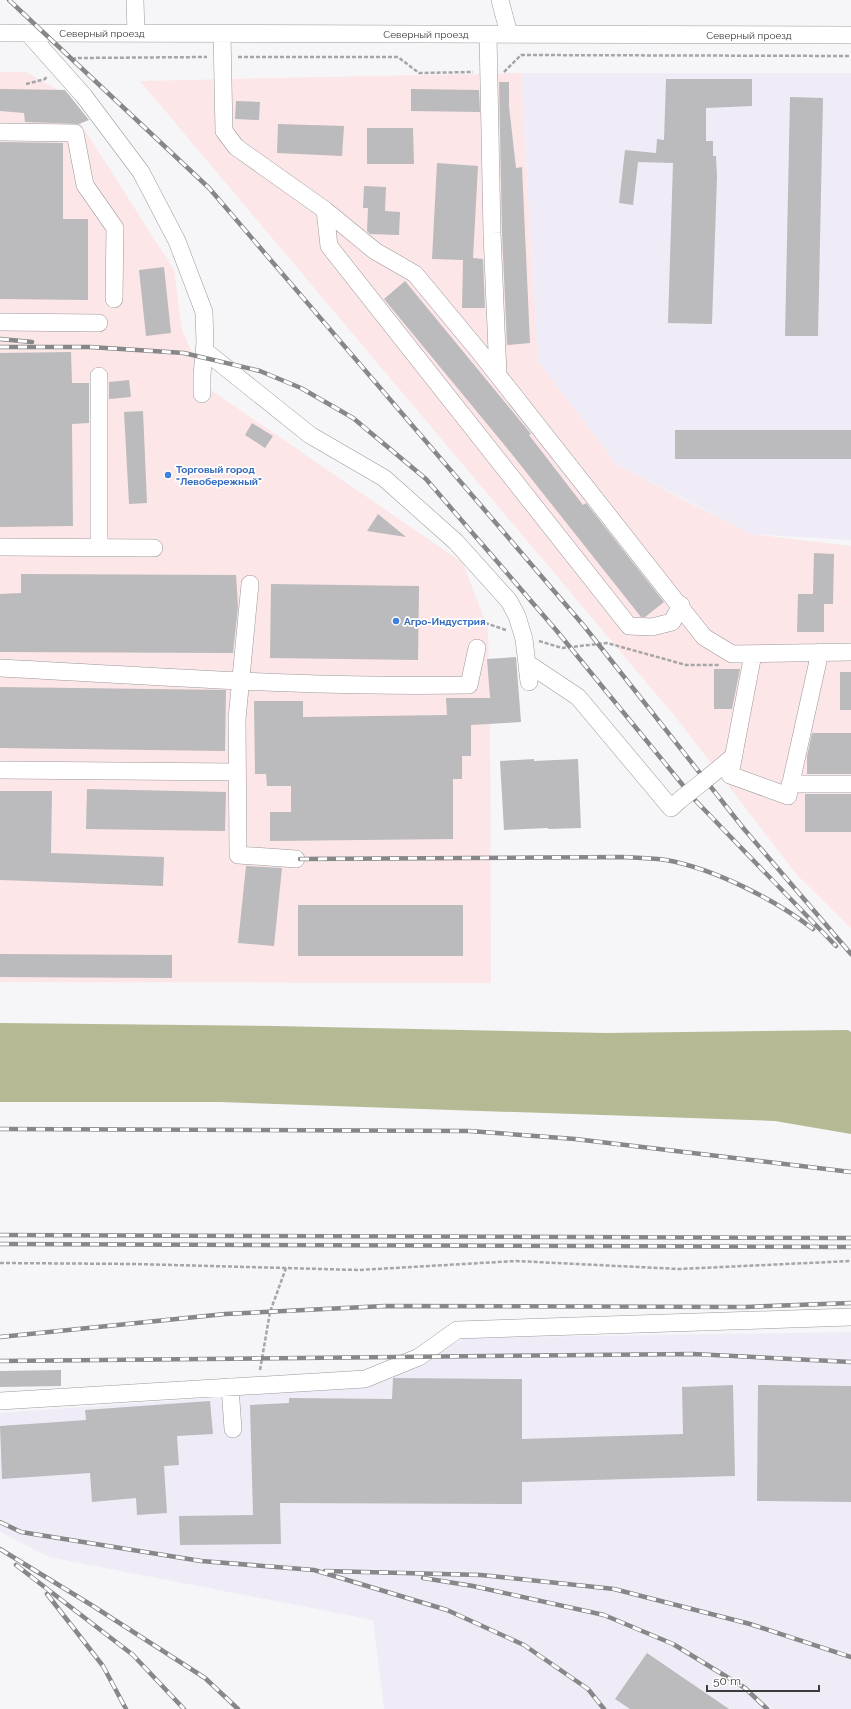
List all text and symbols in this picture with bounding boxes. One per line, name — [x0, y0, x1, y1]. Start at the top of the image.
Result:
street label: Северный проезд — [59, 28, 145, 39]
street label: Северный проезд — [383, 29, 469, 40]
street label: Северный проезд — [706, 30, 792, 41]
place label: Торговый город "Левобережный" — [176, 464, 262, 487]
marker: Торговый город "Левобережный" — [163, 470, 173, 480]
marker: Агро-Индустрия — [391, 616, 401, 626]
place label: Агро-Индустрия — [404, 616, 486, 627]
scale bar — [707, 1667, 819, 1693]
text: 50 m — [713, 1674, 741, 1688]

